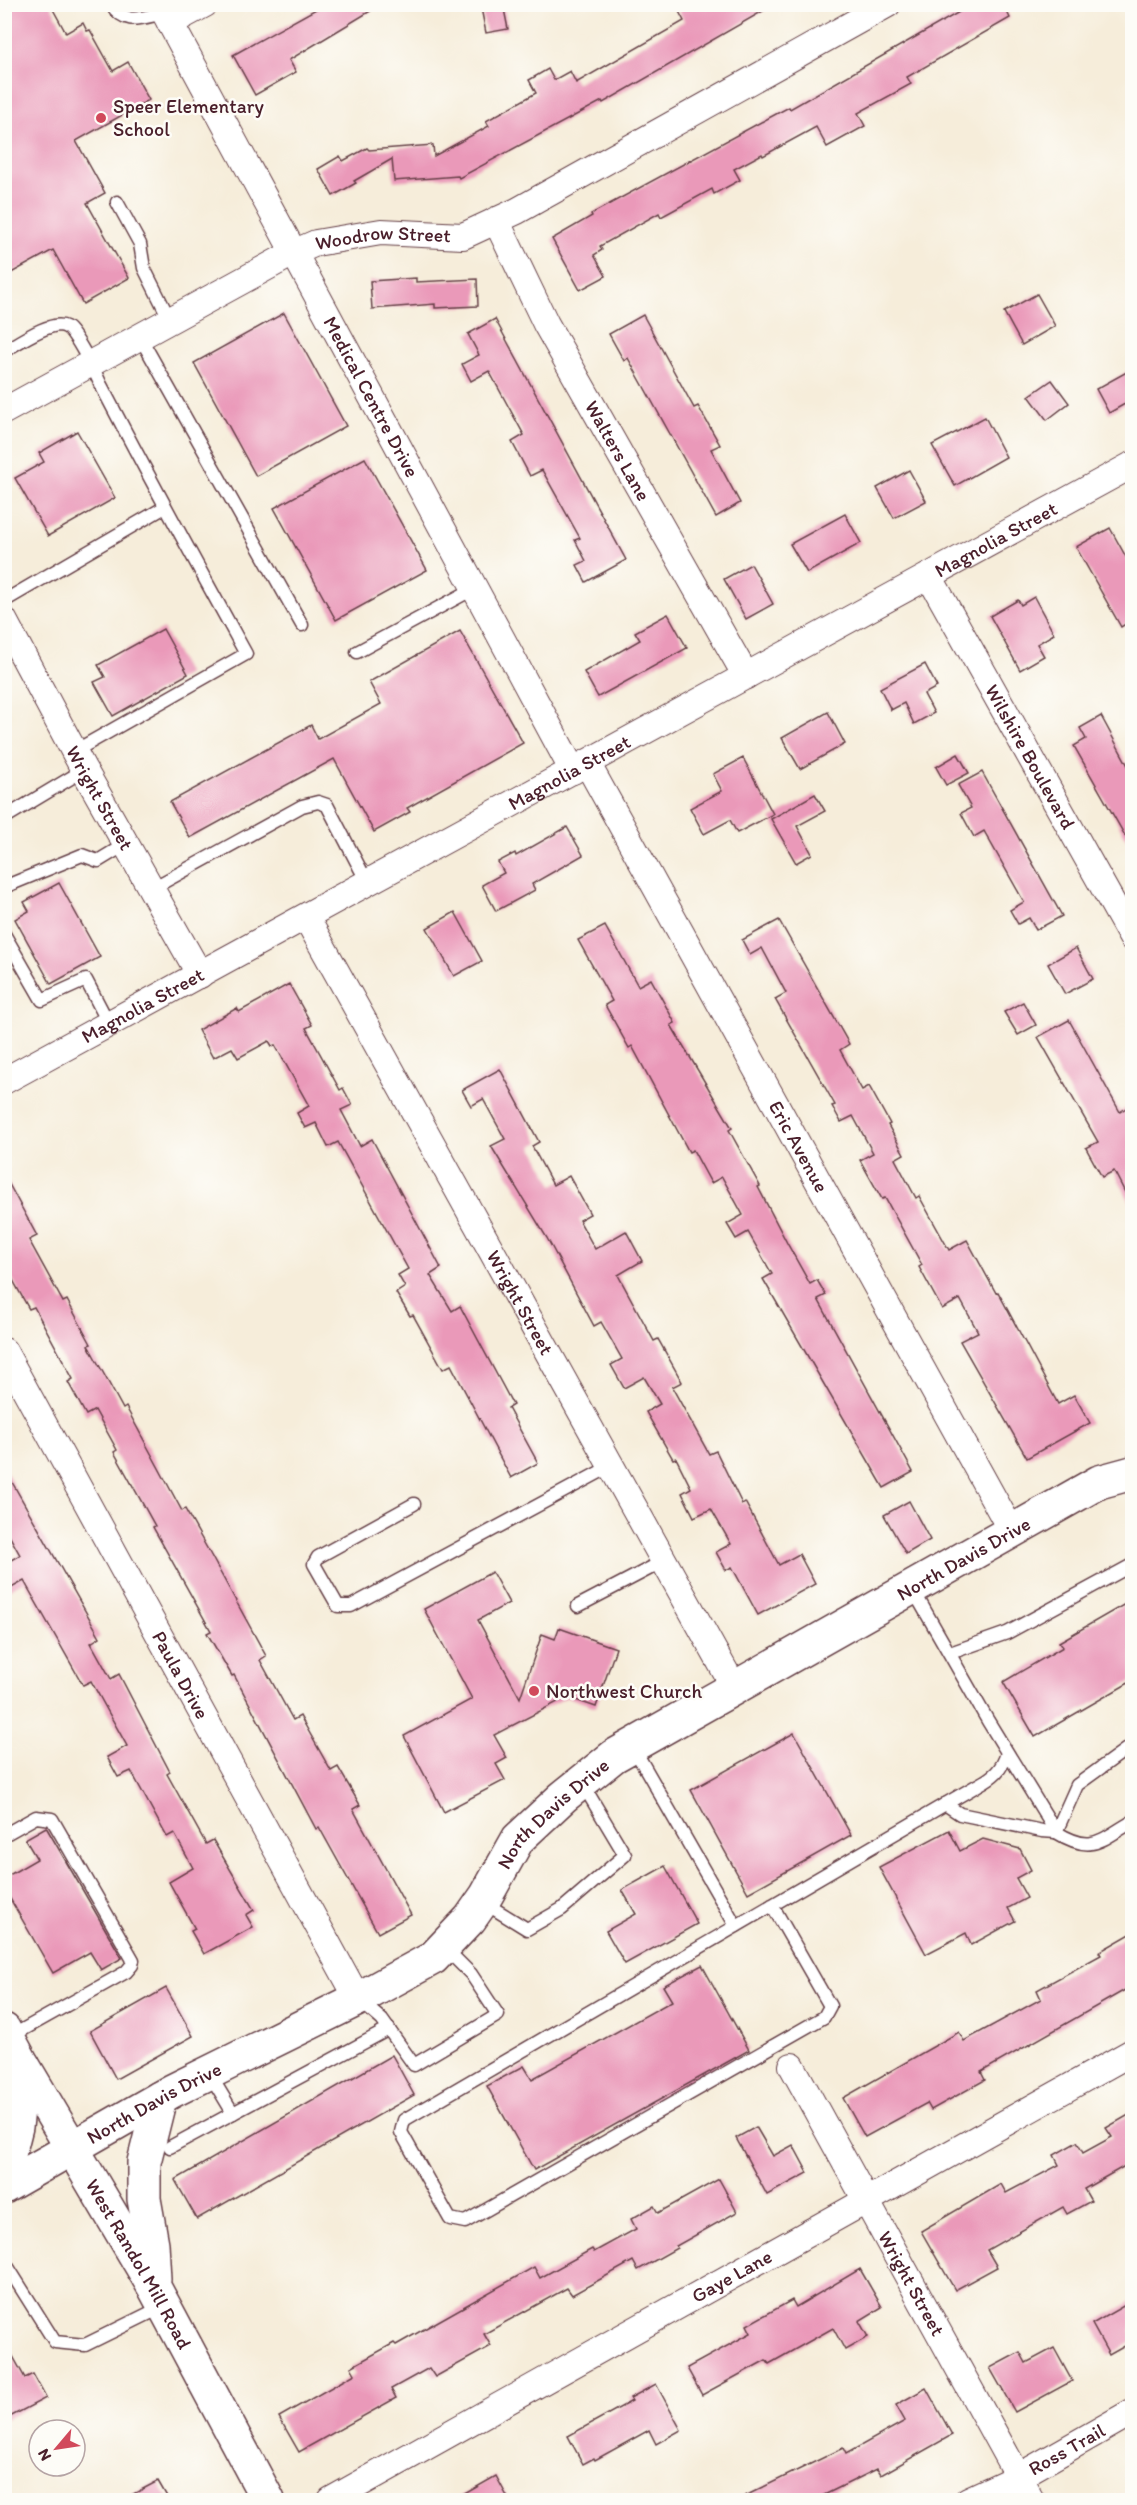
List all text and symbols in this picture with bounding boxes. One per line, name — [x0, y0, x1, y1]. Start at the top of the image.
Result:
place label: Speer Elementary School — [113, 94, 265, 141]
marker: Speer Elementary School — [94, 111, 108, 125]
street label: Woodrow Street — [313, 220, 451, 255]
street label: Medical Centre Drive — [318, 312, 425, 481]
street label: Walters Lane — [580, 396, 656, 505]
street label: Magnolia Street — [930, 496, 1061, 583]
street label: Wilshire Boulevard — [980, 680, 1081, 834]
street label: Magnolia Street — [504, 729, 635, 815]
street label: Wright Street — [61, 741, 139, 854]
street label: Magnolia Street — [77, 962, 208, 1048]
street label: Eric Avenue — [764, 1096, 834, 1196]
street label: Wright Street — [482, 1246, 559, 1359]
street label: North Davis Drive — [892, 1511, 1035, 1606]
street label: Paula Drive — [147, 1627, 215, 1723]
place label: Northwest Church — [546, 1679, 702, 1703]
marker: Northwest Church — [527, 1684, 541, 1698]
street label: North Davis Drive — [492, 1753, 614, 1873]
street label: North Davis Drive — [82, 2057, 225, 2149]
street label: West Randol Mill Road — [81, 2174, 197, 2353]
street label: Wright Street — [873, 2227, 950, 2340]
street label: Gaye Lane — [687, 2244, 776, 2308]
north arrow — [27, 2418, 87, 2478]
street label: Ross Trail — [1024, 2418, 1109, 2481]
text: N — [33, 2446, 55, 2464]

